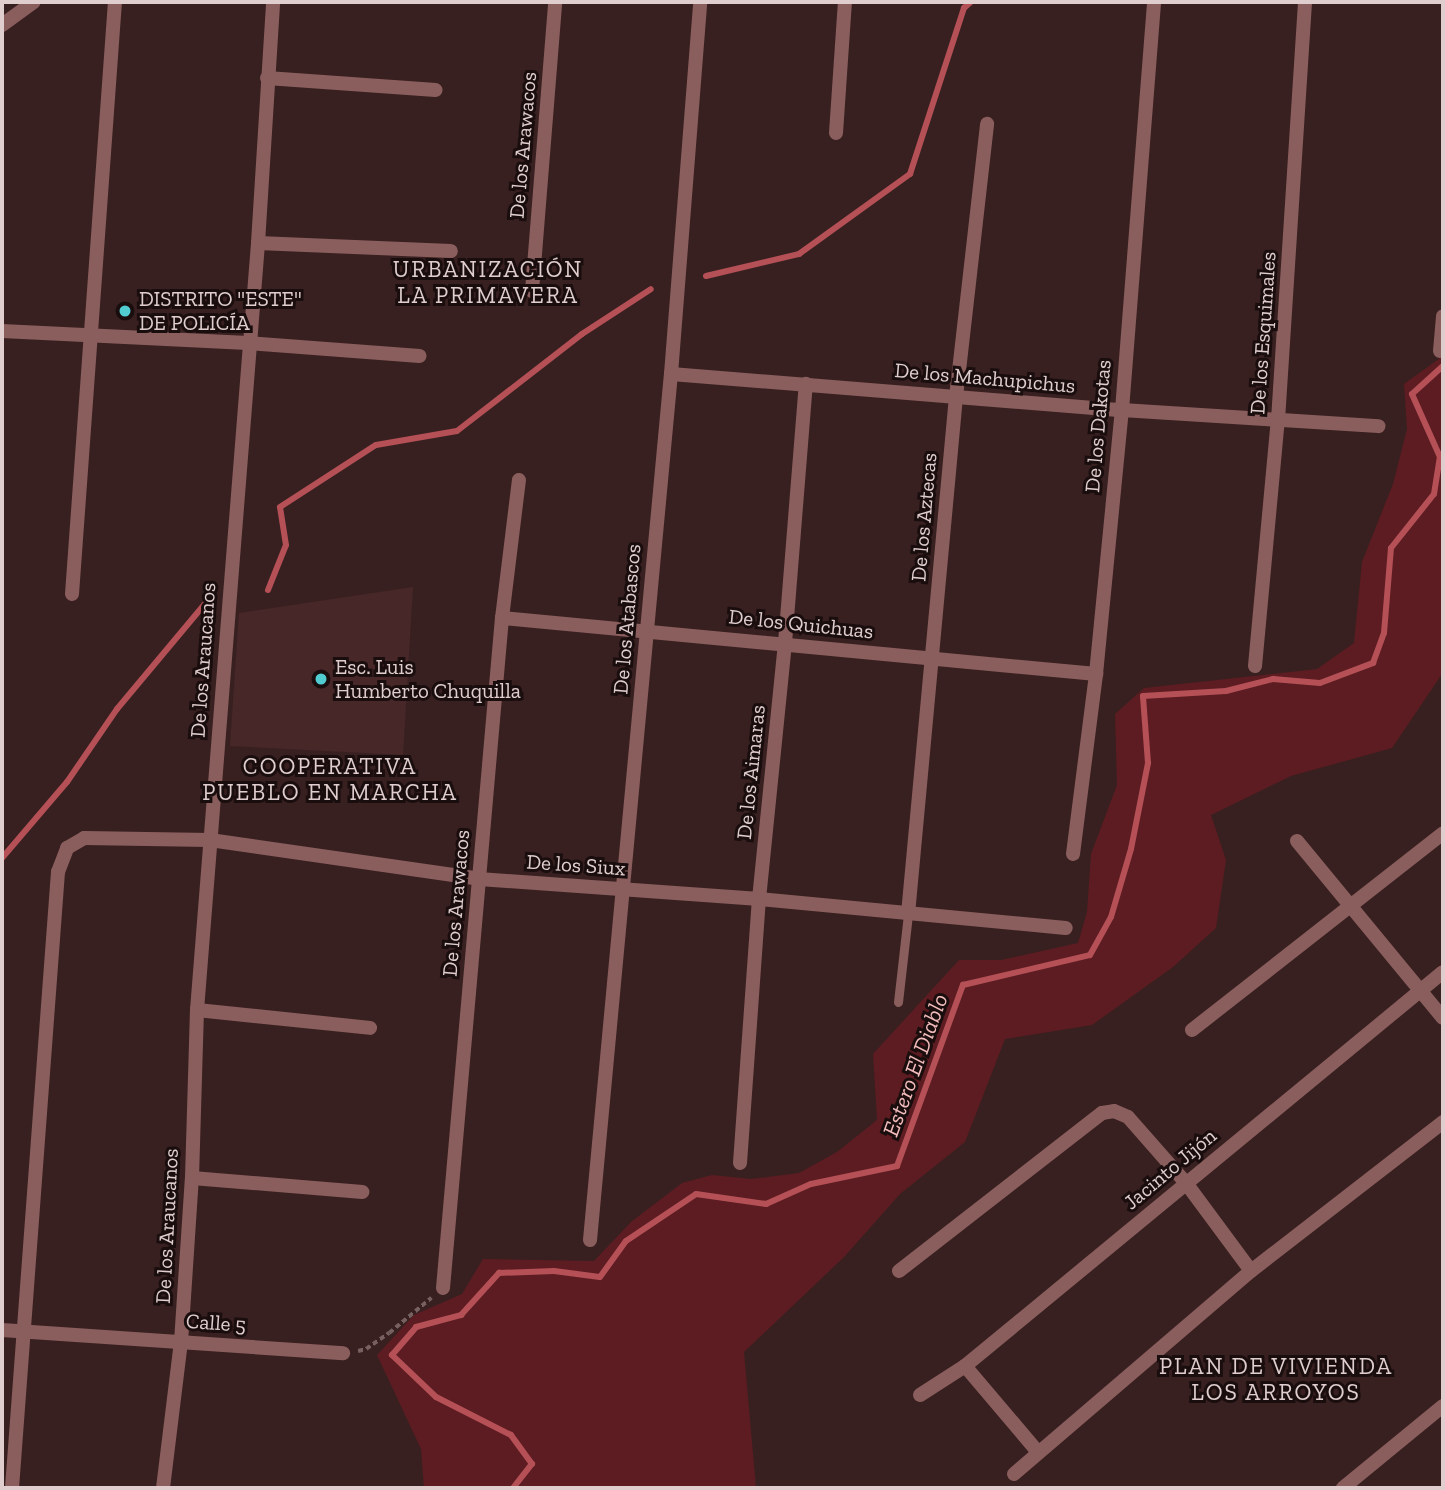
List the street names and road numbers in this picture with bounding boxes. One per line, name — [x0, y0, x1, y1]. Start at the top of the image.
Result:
street label: De los Arawacos — [504, 70, 542, 220]
street label: De los Esquimales — [1245, 251, 1281, 415]
street label: De los Machupichus — [894, 358, 1076, 398]
street label: De los Dakotas — [1080, 359, 1116, 493]
street label: De los Aztecas — [906, 451, 942, 583]
street label: De los Atabascos — [608, 543, 646, 695]
street label: De los Araucanos — [185, 581, 221, 739]
street label: De los Quichuas — [727, 604, 875, 644]
street label: De los Aimaras — [731, 703, 771, 841]
street label: De los Arawacos — [437, 828, 475, 978]
street label: De los Siux — [526, 849, 626, 881]
street label: Jacinto Jijón — [1119, 1123, 1221, 1215]
street label: De los Araucanos — [150, 1147, 184, 1305]
street label: Calle 5 — [185, 1308, 247, 1338]

